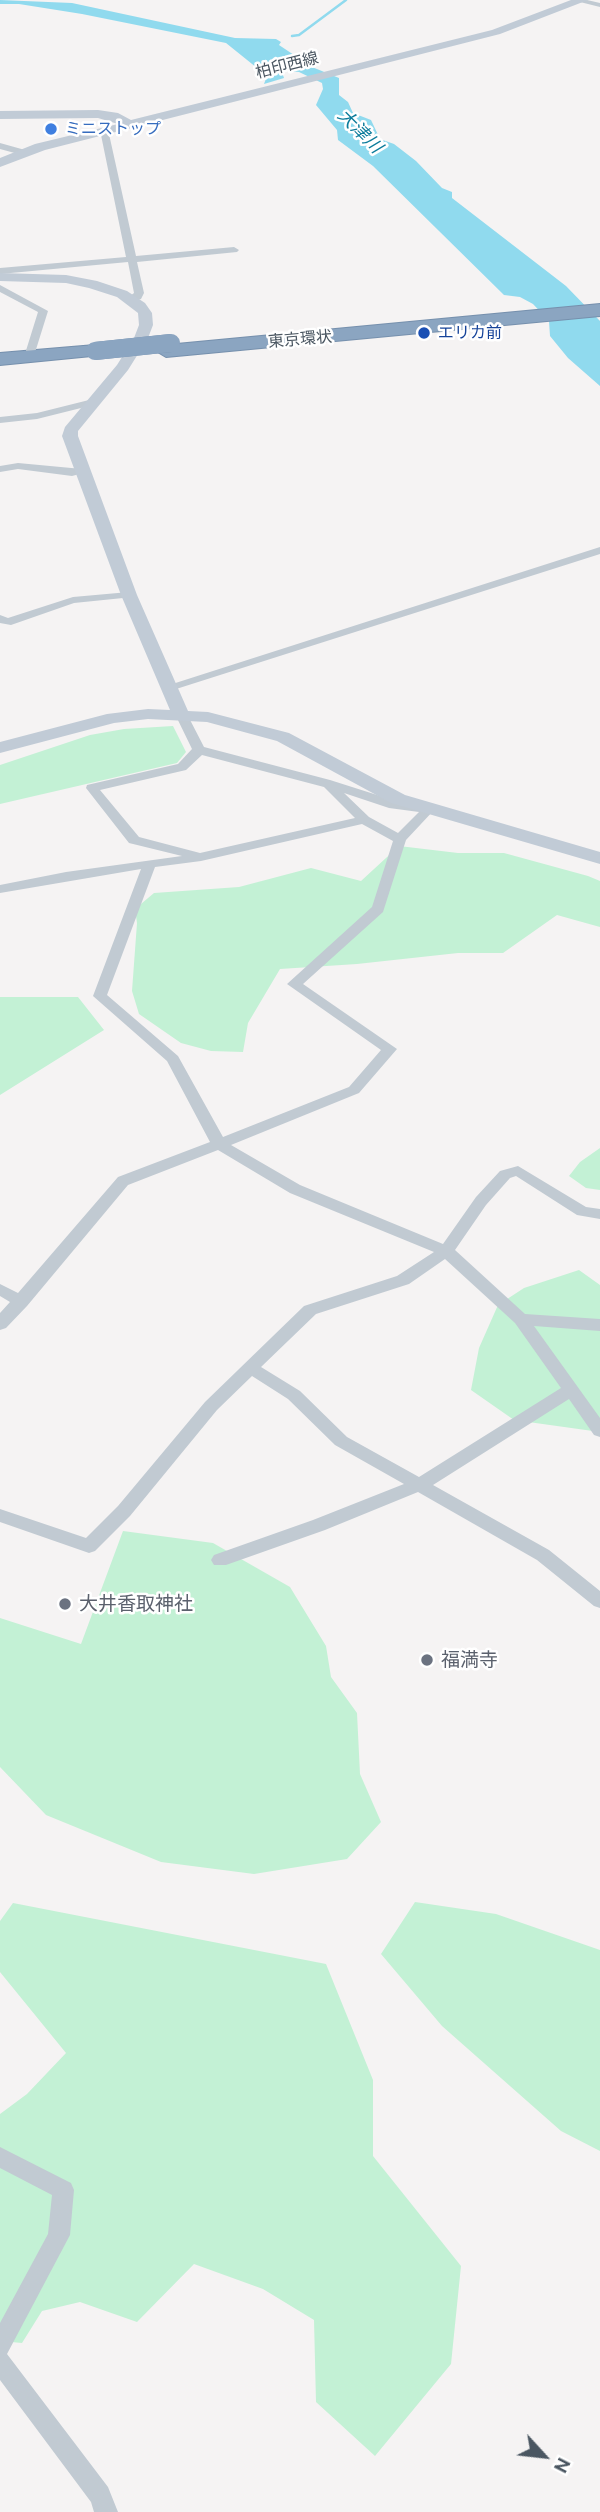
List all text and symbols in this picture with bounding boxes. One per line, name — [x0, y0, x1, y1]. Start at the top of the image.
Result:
street label: 柏印西線 — [254, 48, 320, 82]
water label: 大津川 — [333, 104, 387, 158]
place label: ミニストップ — [65, 119, 161, 139]
marker: ミニストップ — [43, 121, 59, 137]
place label: エリカ前 — [438, 323, 502, 343]
marker: エリカ前 — [416, 325, 432, 341]
street label: 東京環状 — [267, 327, 333, 351]
place label: 大井香取神社 — [79, 1593, 193, 1615]
marker: 大井香取神社 — [57, 1596, 73, 1612]
place label: 福満寺 — [441, 1649, 498, 1671]
marker: 福満寺 — [419, 1652, 435, 1668]
north arrow — [509, 2421, 579, 2491]
text: N — [550, 2454, 576, 2477]

